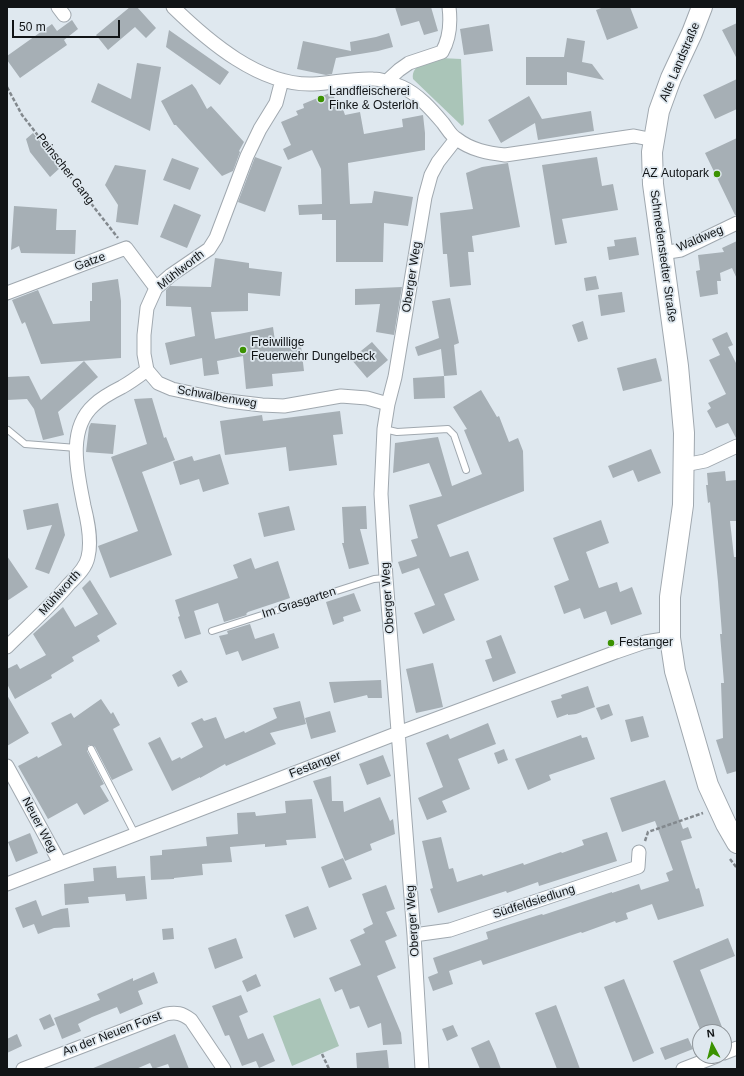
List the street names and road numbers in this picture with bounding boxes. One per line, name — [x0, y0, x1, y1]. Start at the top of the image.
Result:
street label: Alte Landstraße — [657, 20, 703, 104]
street label: Peinscher Gang — [33, 131, 97, 207]
street label: Schmedenstedter Straße — [647, 189, 679, 323]
street label: Waldweg — [675, 223, 725, 255]
street label: Oberger Weg — [399, 240, 425, 314]
street label: Mühlworth — [155, 247, 207, 293]
street label: Gatze — [72, 250, 108, 274]
street label: Schwalbenweg — [176, 383, 258, 411]
street label: Oberger Weg — [378, 562, 398, 634]
street label: Mühlworth — [36, 568, 84, 618]
street label: Im Grasgarten — [260, 584, 338, 622]
street label: Festanger — [287, 749, 343, 781]
street label: Neuer Weg — [18, 795, 60, 855]
street label: Südfeldsiedlung — [491, 882, 577, 922]
street label: Oberger Weg — [403, 885, 423, 957]
street label: An der Neuen Forst — [61, 1009, 163, 1059]

